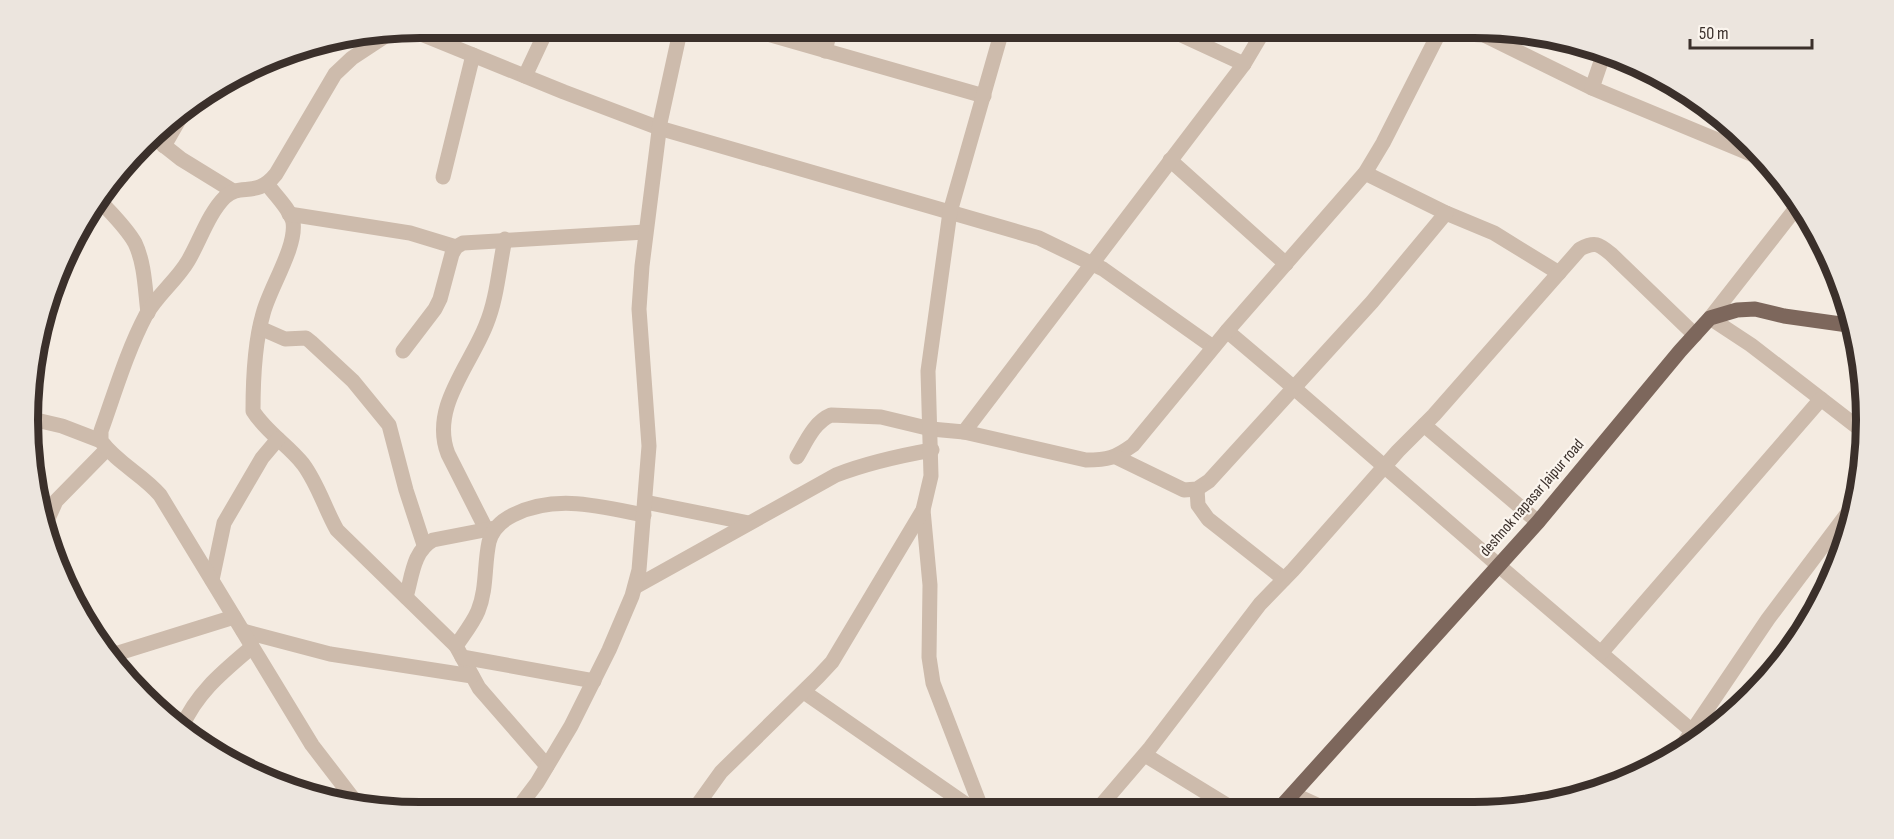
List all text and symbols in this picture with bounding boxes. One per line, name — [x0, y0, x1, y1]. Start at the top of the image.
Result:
scale bar — [1690, 12, 1812, 50]
text: 50 m — [1699, 23, 1729, 44]
street label: deshnok napasar Jaipur road — [1476, 435, 1588, 561]

